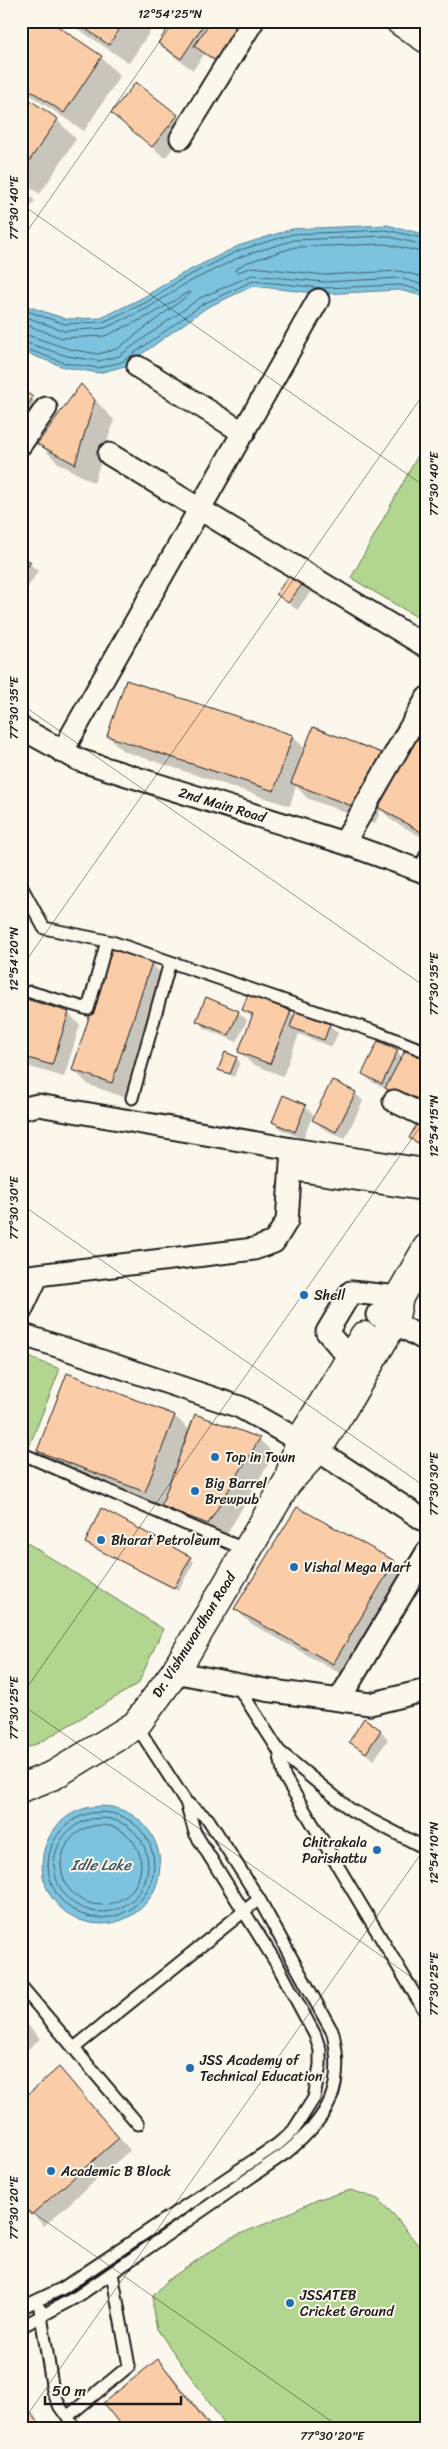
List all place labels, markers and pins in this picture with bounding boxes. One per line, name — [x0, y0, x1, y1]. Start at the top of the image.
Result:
place label: Shell — [314, 1283, 346, 1308]
marker: Shell — [298, 1289, 310, 1301]
place label: Top in Town — [225, 1445, 296, 1470]
marker: Top in Town — [209, 1451, 221, 1463]
place label: Big Barrel Brewpub — [205, 1471, 268, 1512]
marker: Big Barrel Brewpub — [189, 1485, 201, 1497]
place label: Bharat Petroleum — [111, 1528, 220, 1553]
marker: Bharat Petroleum — [95, 1534, 107, 1546]
place label: Vishal Mega Mart — [304, 1555, 412, 1580]
marker: Vishal Mega Mart — [288, 1561, 300, 1573]
place label: Chitrakala Parishattu — [302, 1830, 367, 1871]
marker: Chitrakala Parishattu — [371, 1844, 383, 1856]
place label: JSS Academy of Technical Education — [199, 2048, 323, 2089]
marker: JSS Academy of Technical Education — [184, 2062, 196, 2074]
place label: Academic B Block — [60, 2159, 172, 2184]
marker: Academic B Block — [45, 2165, 57, 2177]
place label: JSSATEB Cricket Ground — [299, 2283, 395, 2324]
marker: JSSATEB Cricket Ground — [284, 2297, 296, 2309]

